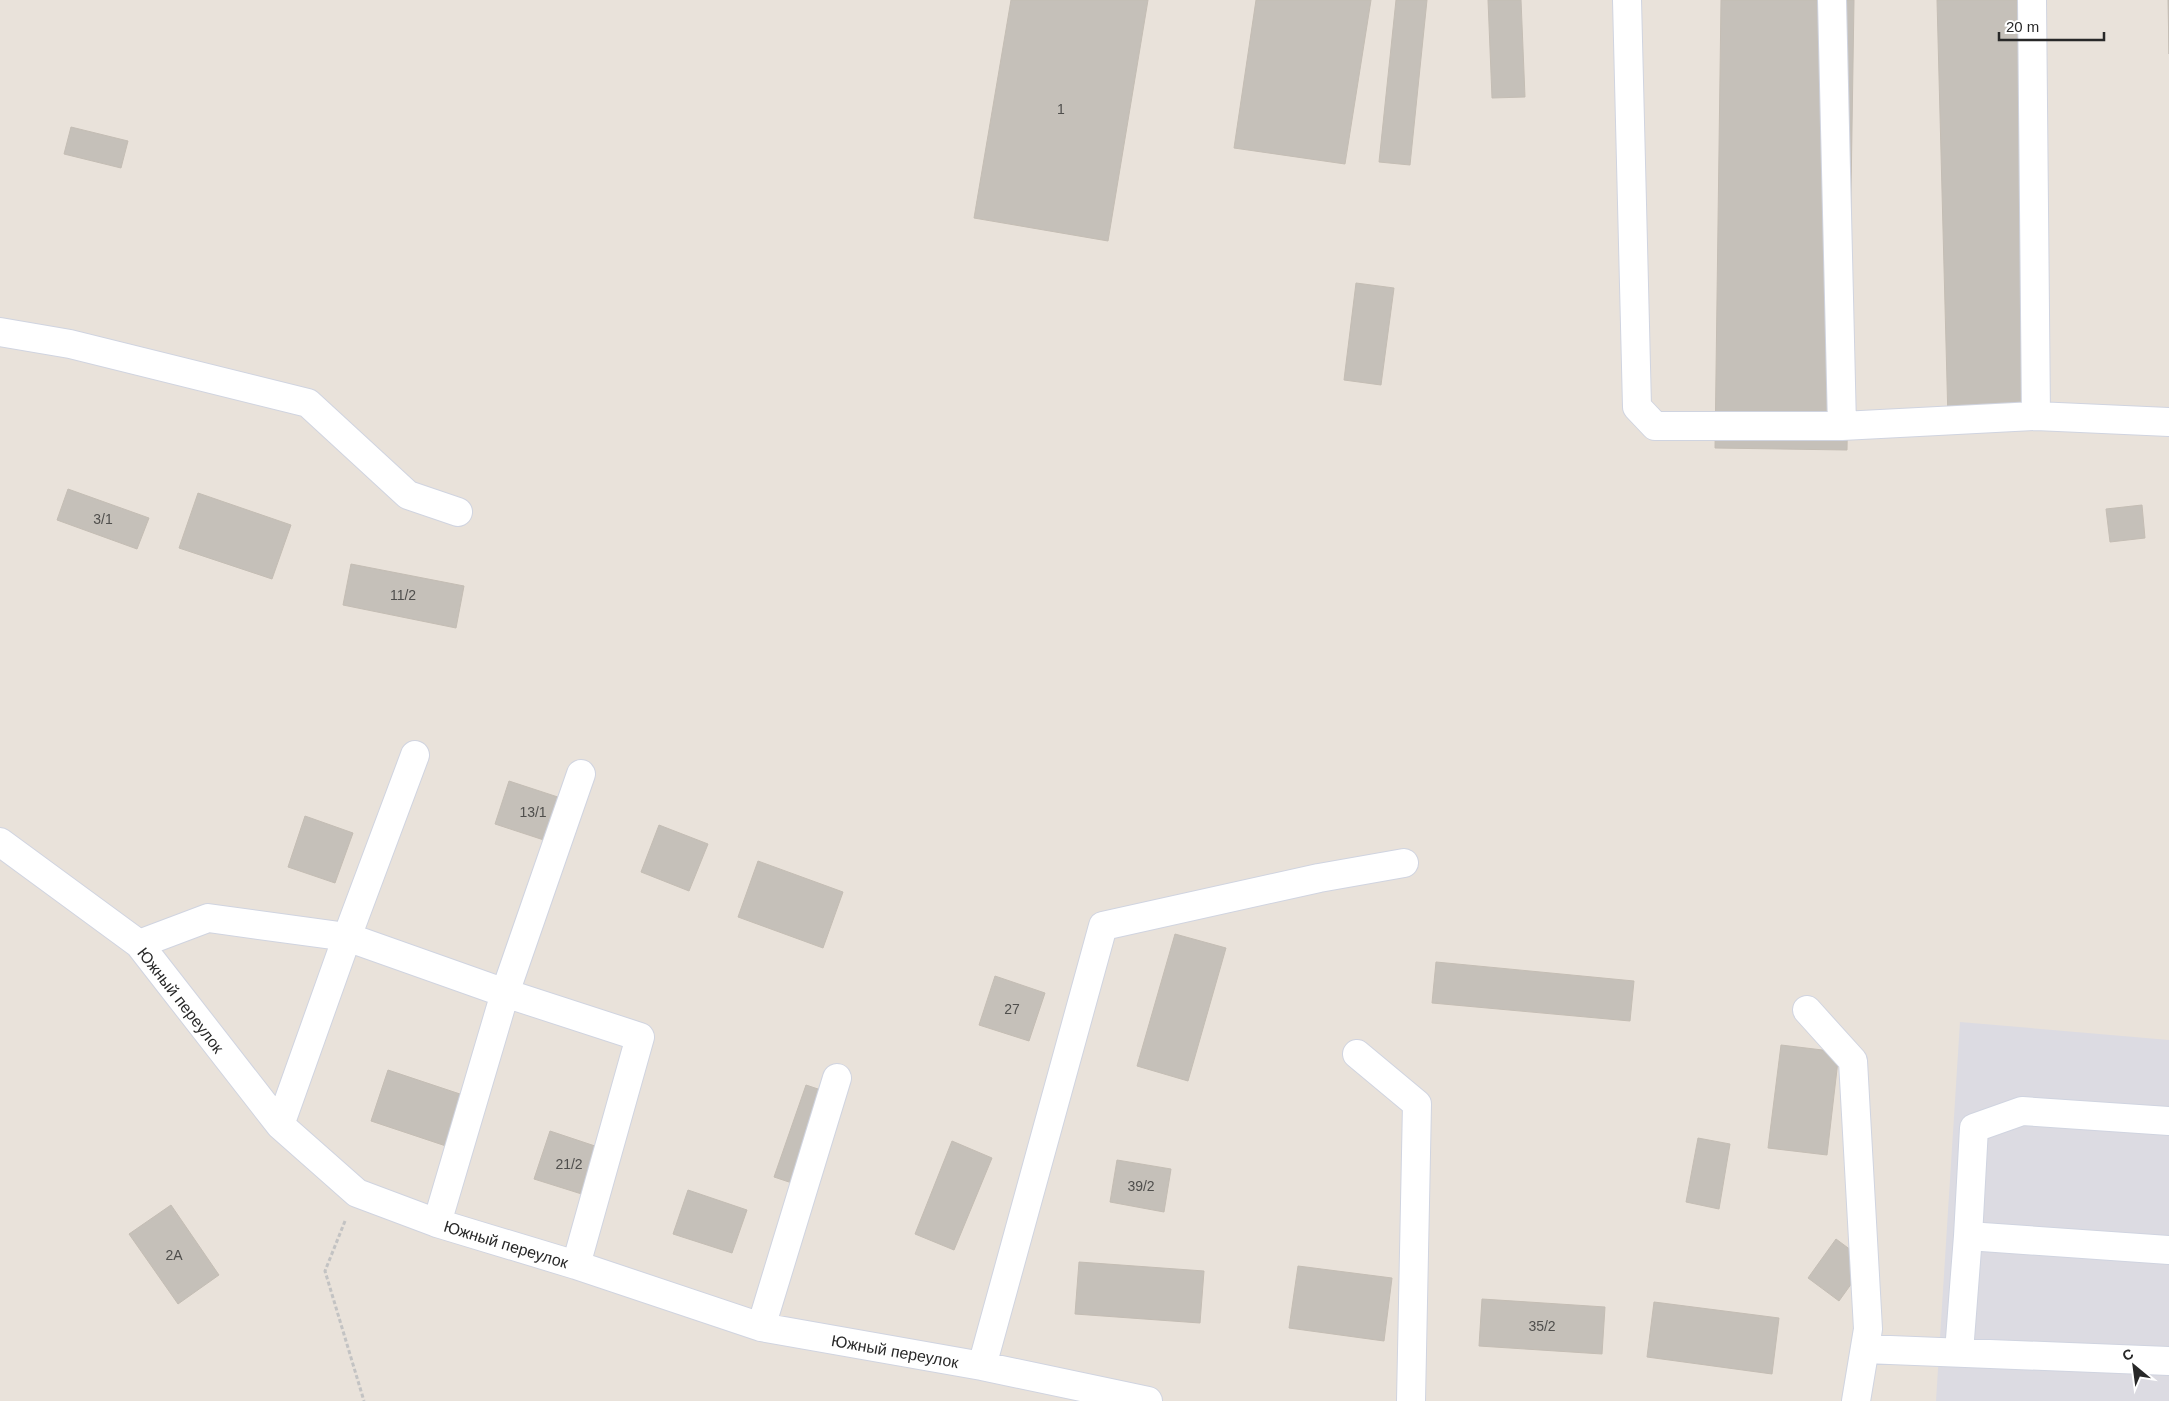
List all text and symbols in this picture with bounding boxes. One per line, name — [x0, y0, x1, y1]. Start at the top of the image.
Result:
scale bar — [1999, 10, 2104, 42]
text: 20 m — [2006, 18, 2039, 35]
house number: 1 — [1057, 101, 1065, 117]
house number: 3/1 — [93, 511, 113, 527]
house number: 11/2 — [390, 587, 416, 603]
house number: 13/1 — [519, 804, 547, 820]
street label: Южный переулок — [134, 944, 228, 1057]
house number: 27 — [1004, 1001, 1020, 1017]
house number: 21/2 — [555, 1156, 583, 1172]
house number: 39/2 — [1127, 1178, 1155, 1194]
street label: Южный переулок — [442, 1218, 571, 1272]
house number: 2А — [165, 1247, 183, 1263]
house number: 35/2 — [1528, 1318, 1556, 1334]
street label: Южный переулок — [830, 1332, 961, 1371]
north arrow — [2109, 1341, 2159, 1391]
text: С — [2119, 1345, 2136, 1364]

